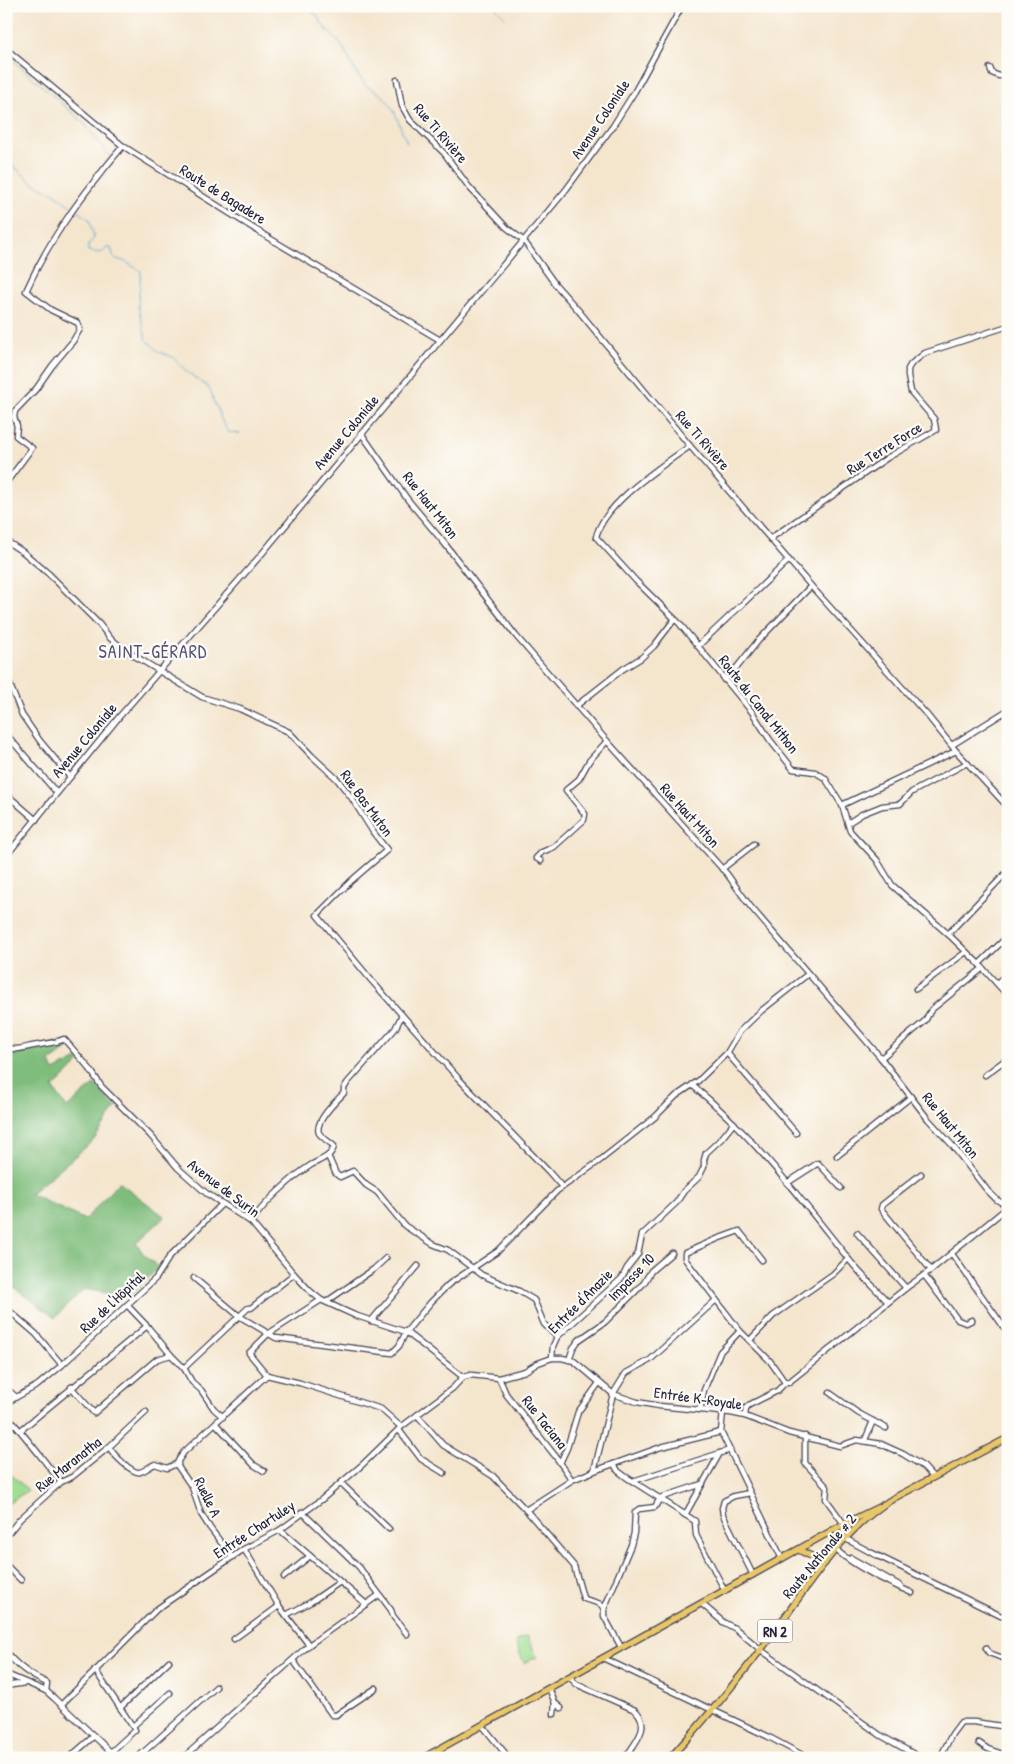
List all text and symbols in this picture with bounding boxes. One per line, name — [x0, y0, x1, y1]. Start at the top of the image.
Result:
street label: Avenue Coloniale — [566, 75, 634, 163]
street label: Rue Ti Rivière — [409, 98, 473, 168]
street label: Route de Bagadere — [176, 159, 270, 229]
street label: Avenue Coloniale — [308, 390, 384, 474]
street label: Rue Ti Rivière — [671, 405, 735, 475]
street label: Rue Terre Force — [842, 416, 926, 480]
street label: Rue Haut Miton — [398, 467, 464, 543]
district label: SAINT-GÉRARD — [99, 639, 207, 664]
street label: Route du Canal Mithon — [714, 650, 804, 758]
street label: Avenue Coloniale — [46, 698, 122, 782]
street label: Rue Bas Muton — [336, 765, 399, 841]
street label: Rue Haut Miton — [655, 778, 725, 852]
street label: Rue Haut Miton — [918, 1087, 984, 1163]
street label: Avenue de Surin — [184, 1154, 265, 1222]
street label: Impasse 10 — [603, 1248, 659, 1306]
street label: Entrée d'Anazie — [543, 1264, 617, 1338]
street label: Rue de l'Hôpital — [75, 1266, 149, 1338]
street label: Entrée K-Royale — [653, 1381, 743, 1415]
street label: Rue Taciana — [517, 1391, 573, 1453]
street label: Rue Maranatha — [31, 1431, 106, 1497]
street label: Ruelle A — [189, 1474, 227, 1521]
street label: Entrée Chartuley — [209, 1495, 299, 1563]
street label: Route Nationale # 2 — [777, 1509, 861, 1603]
road number: RN 2 — [758, 1620, 792, 1642]

